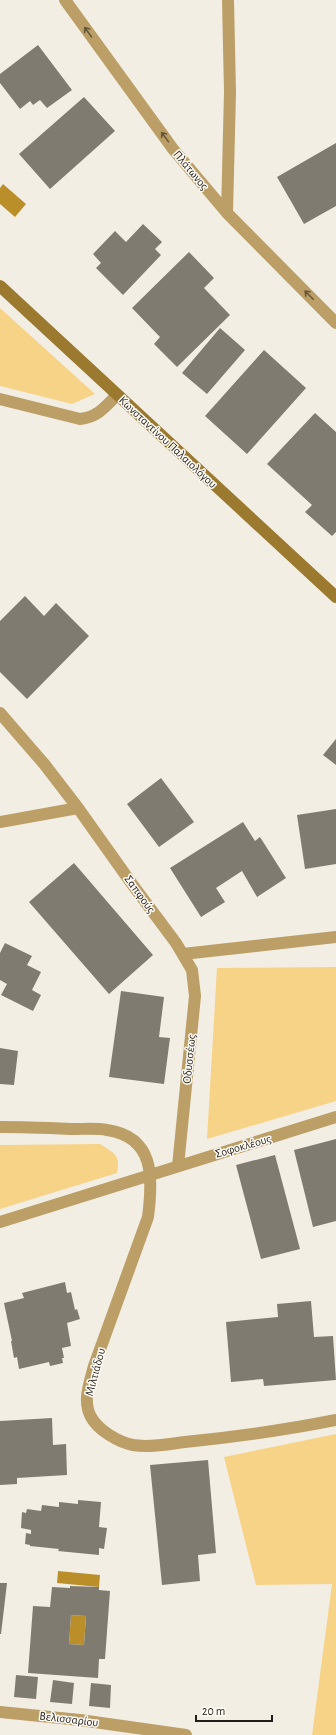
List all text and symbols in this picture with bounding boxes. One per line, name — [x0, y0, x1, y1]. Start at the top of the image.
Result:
one-way arrow — [84, 27, 92, 38]
one-way arrow — [161, 132, 169, 143]
street label: Πλάτωνος — [171, 148, 211, 193]
one-way arrow — [304, 290, 314, 300]
street label: Κωνσταντίνου Παλαιολόγου — [117, 394, 219, 490]
street label: Σαπφούς — [122, 873, 158, 916]
street label: Οδυσσέως — [180, 1034, 199, 1084]
street label: Σοφοκλέους — [214, 1132, 273, 1161]
street label: Μιλτιάδου — [83, 1347, 107, 1397]
scale bar — [196, 1697, 272, 1723]
text: 20 m — [202, 1705, 225, 1717]
street label: Βελισσαρίου — [39, 1709, 99, 1729]

